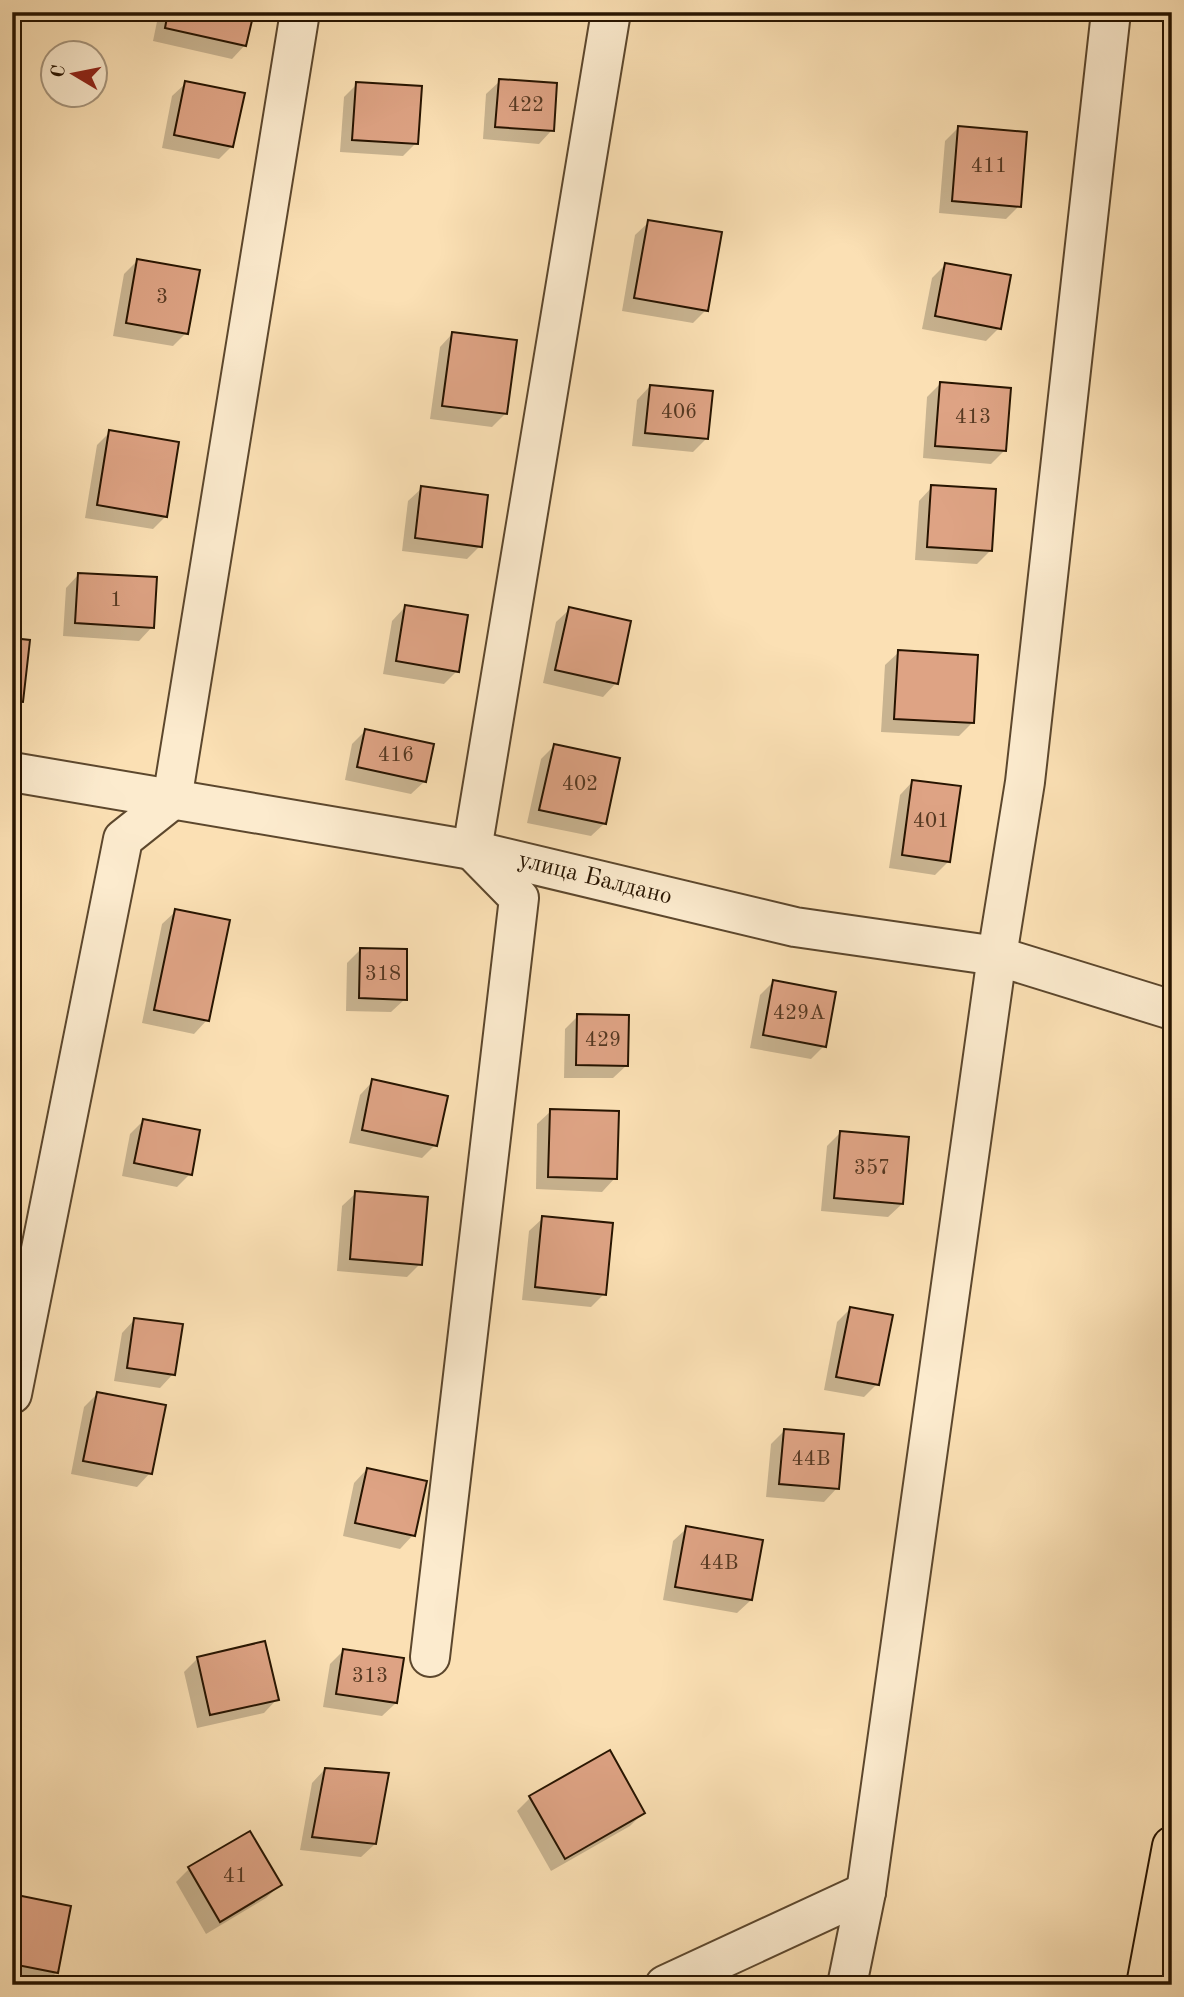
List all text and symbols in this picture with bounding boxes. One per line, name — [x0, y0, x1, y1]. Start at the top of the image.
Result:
north arrow — [38, 38, 108, 108]
text: С — [49, 64, 70, 79]
house number: 422 — [508, 95, 544, 116]
house number: 411 — [971, 156, 1007, 177]
house number: 3 — [156, 287, 168, 308]
house number: 406 — [661, 402, 697, 423]
house number: 413 — [955, 407, 991, 428]
house number: 1 — [110, 590, 122, 611]
house number: 416 — [378, 745, 414, 766]
house number: 402 — [562, 774, 598, 795]
house number: 401 — [913, 811, 949, 832]
street label: улица Балдано — [516, 848, 674, 910]
house number: 318 — [365, 964, 401, 985]
house number: 429А — [773, 1003, 825, 1024]
house number: 429 — [585, 1030, 621, 1051]
house number: 357 — [854, 1158, 890, 1179]
house number: 44В — [792, 1449, 830, 1470]
house number: 44В — [700, 1553, 738, 1574]
house number: 313 — [352, 1666, 388, 1687]
house number: 41 — [223, 1866, 247, 1887]

